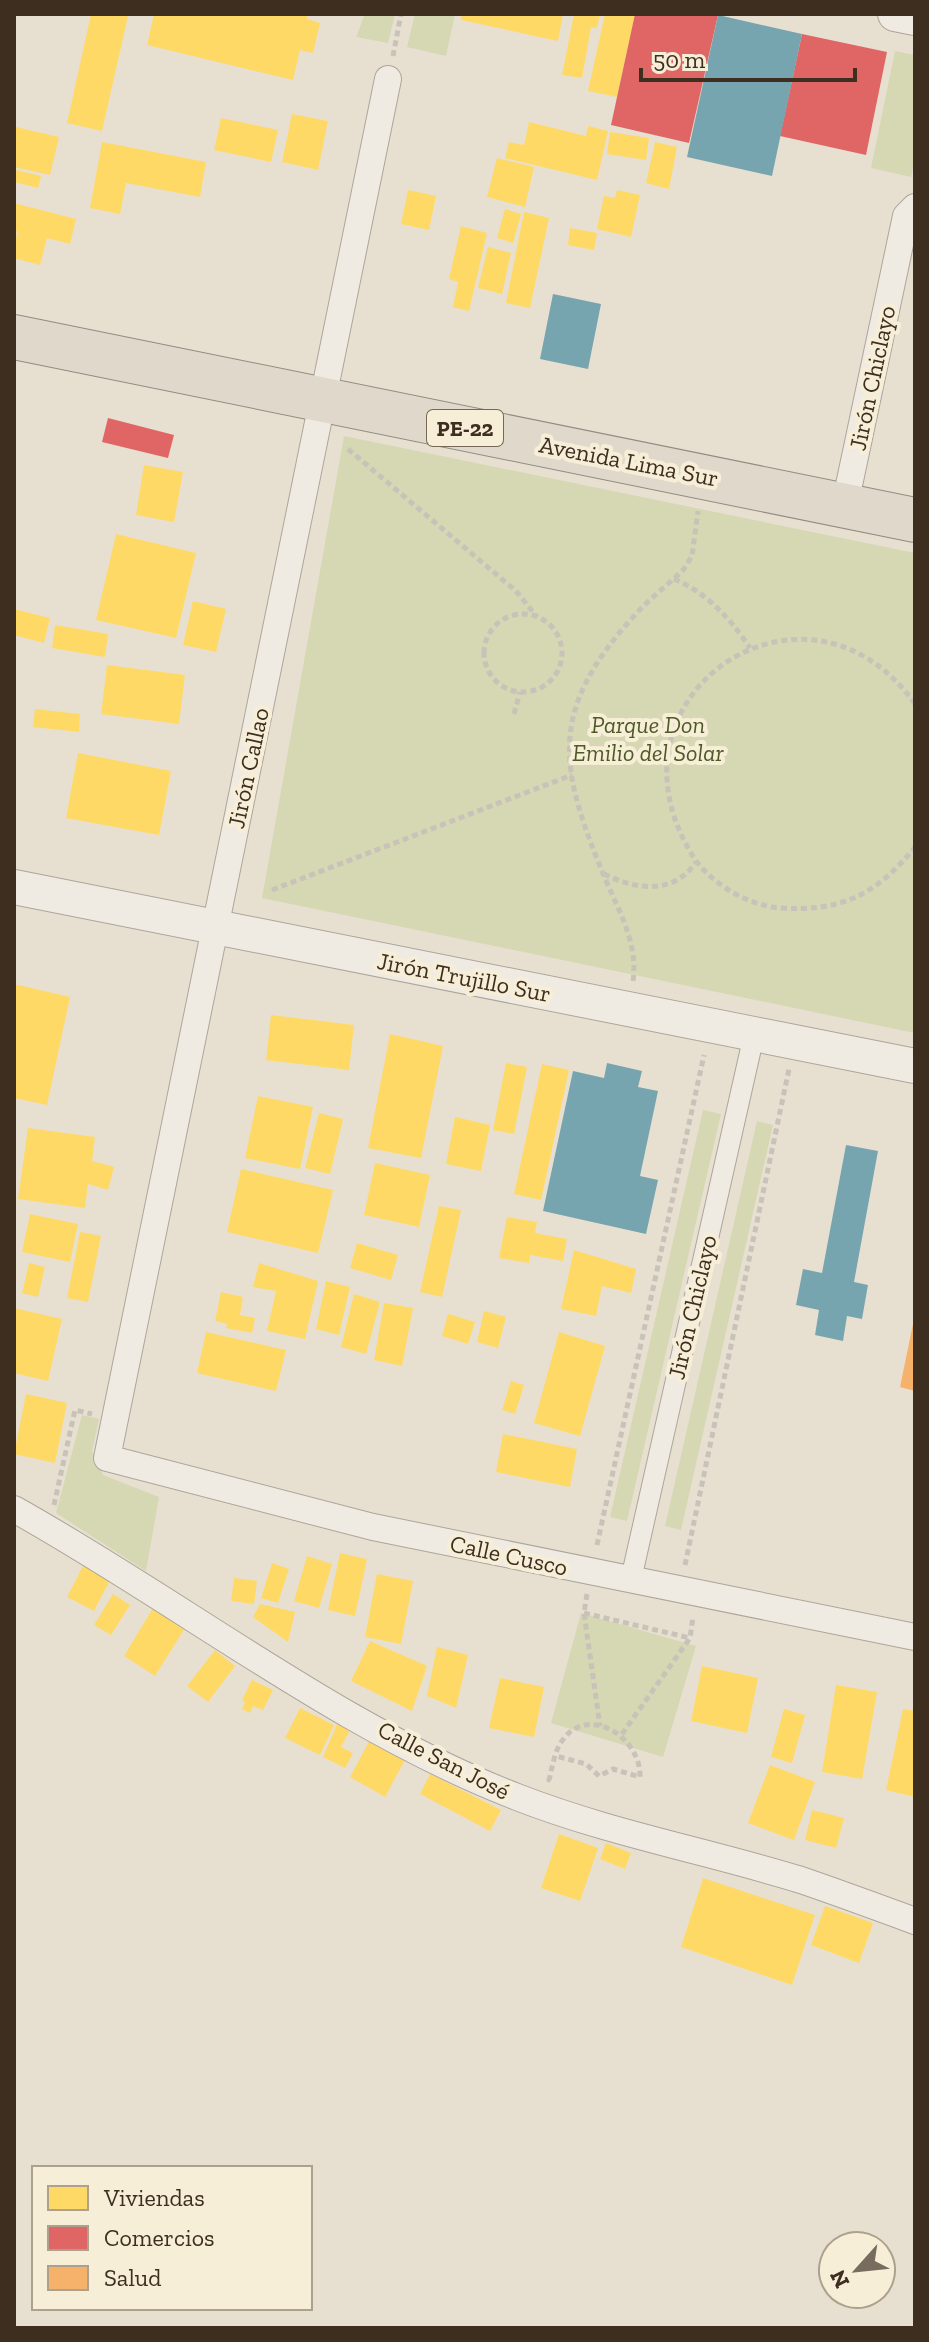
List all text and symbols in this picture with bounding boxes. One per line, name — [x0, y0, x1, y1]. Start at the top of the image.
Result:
scale bar — [641, 32, 855, 82]
text: 50 m — [653, 45, 706, 74]
street label: Jirón Chiclayo — [843, 303, 901, 453]
road number: PE-22 — [427, 410, 503, 446]
street label: Avenida Lima Sur — [537, 429, 721, 493]
street label: Jirón Callao — [221, 705, 275, 831]
park label: Parque Don Emilio del Solar — [572, 710, 724, 767]
street label: Jirón Trujillo Sur — [375, 946, 553, 1008]
street label: Jirón Chiclayo — [661, 1232, 723, 1382]
street label: Calle Cusco — [448, 1528, 570, 1582]
street label: Calle San José — [373, 1714, 515, 1806]
legend — [32, 2166, 312, 2310]
text: Viviendas — [103, 2183, 205, 2212]
text: Comercios — [104, 2223, 215, 2252]
north arrow — [817, 2230, 897, 2310]
text: Salud — [104, 2263, 161, 2292]
text: N — [824, 2265, 855, 2292]

